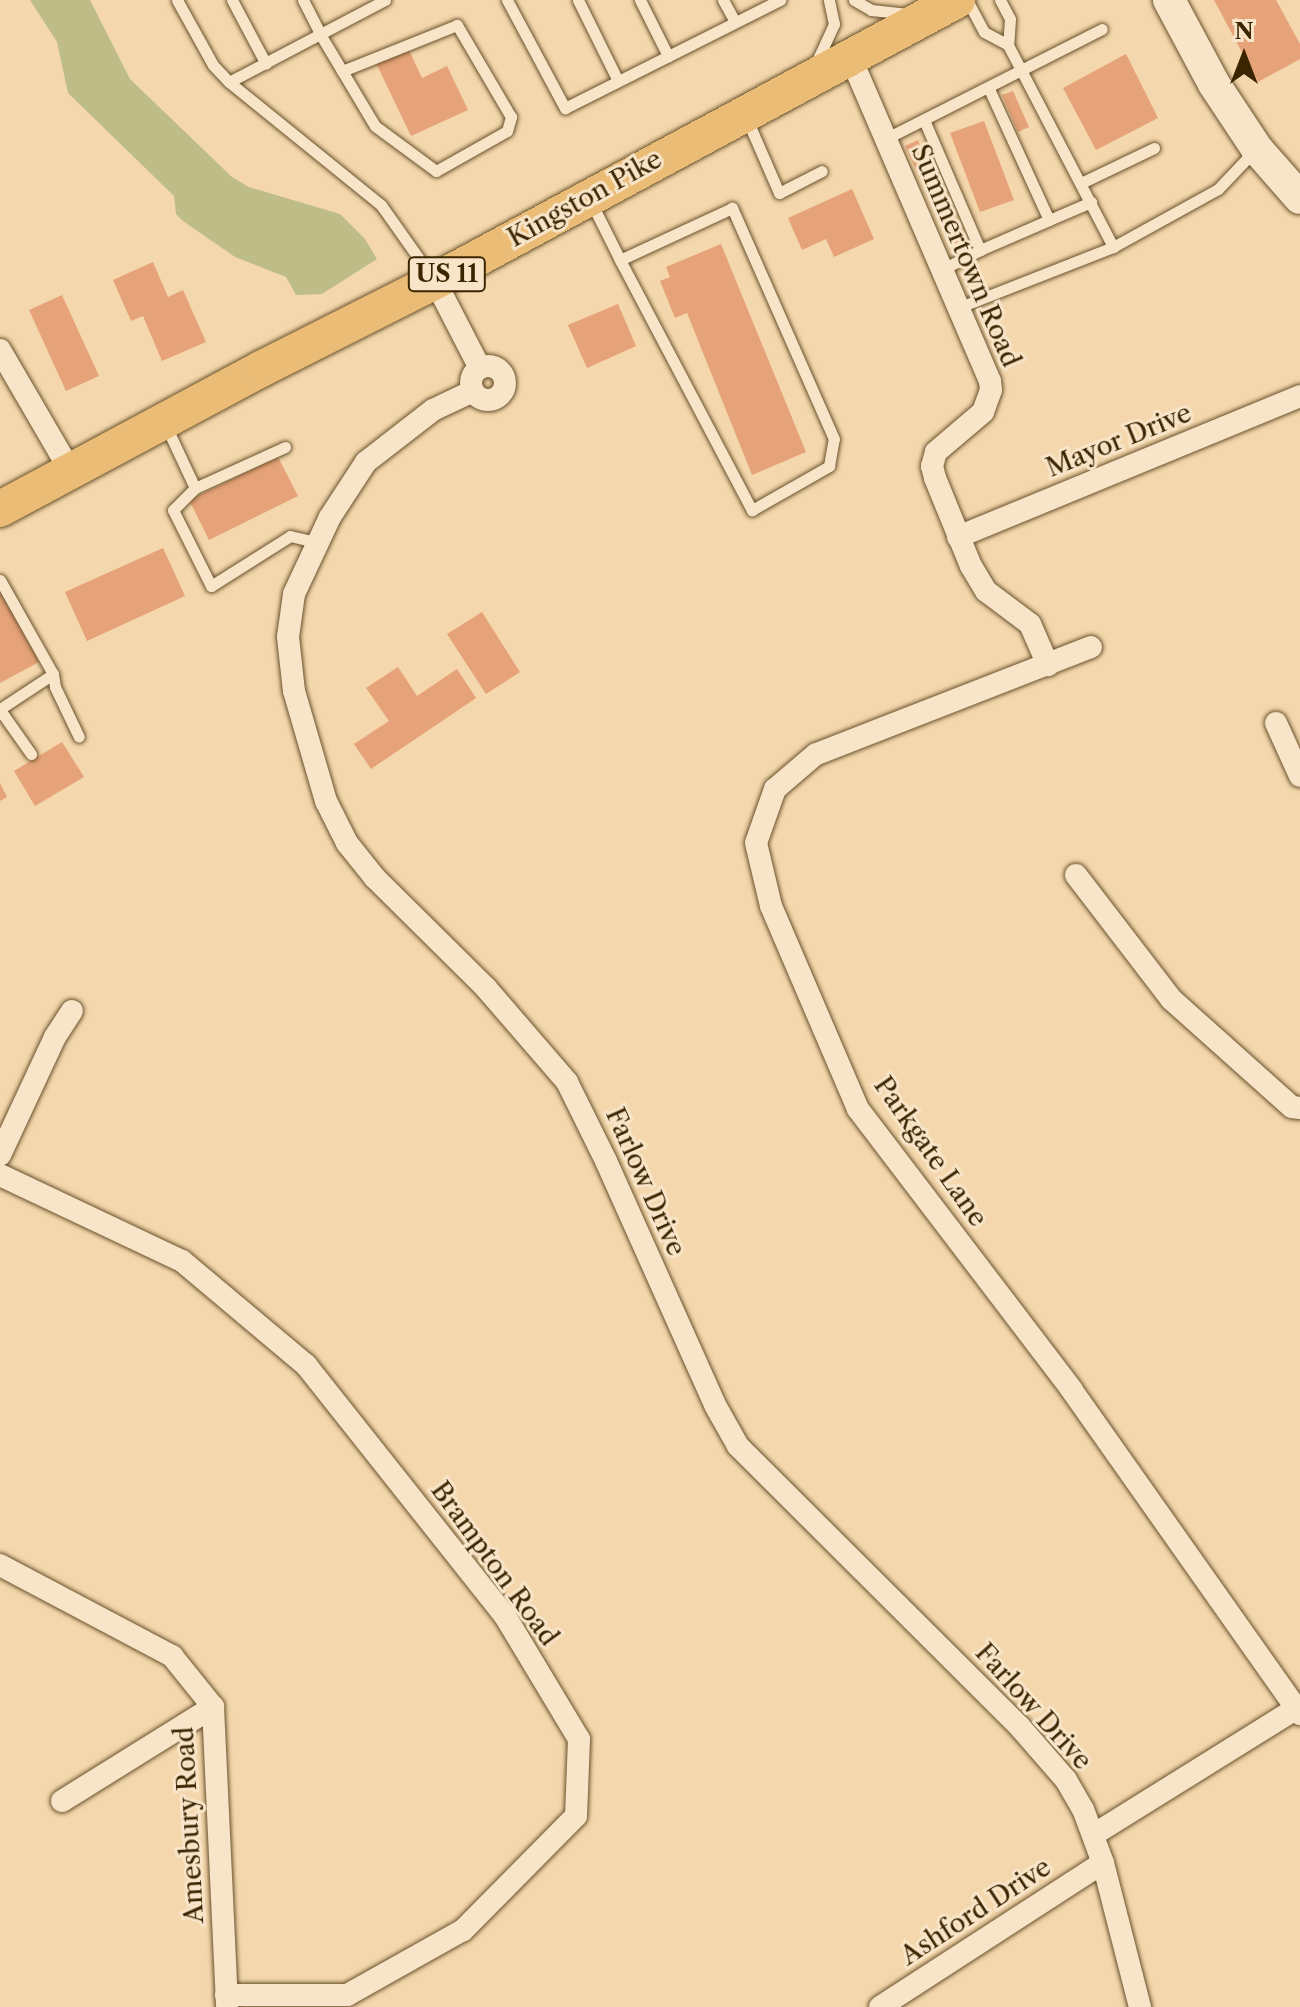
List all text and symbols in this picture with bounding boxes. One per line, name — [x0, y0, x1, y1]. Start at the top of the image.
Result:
north arrow — [1204, 16, 1284, 96]
text: N — [1234, 18, 1254, 45]
street label: Summertown Road — [904, 140, 1026, 372]
street label: Kingston Pike — [503, 144, 667, 254]
road number: US 11 — [407, 254, 487, 294]
street label: Mayor Drive — [1042, 398, 1196, 484]
street label: Parkgate Lane — [867, 1071, 993, 1233]
street label: Farlow Drive — [598, 1103, 692, 1261]
street label: Brampton Road — [424, 1476, 564, 1652]
street label: Farlow Drive — [968, 1637, 1098, 1777]
street label: Amesbury Road — [169, 1725, 211, 1925]
street label: Ashford Drive — [895, 1852, 1057, 1972]

